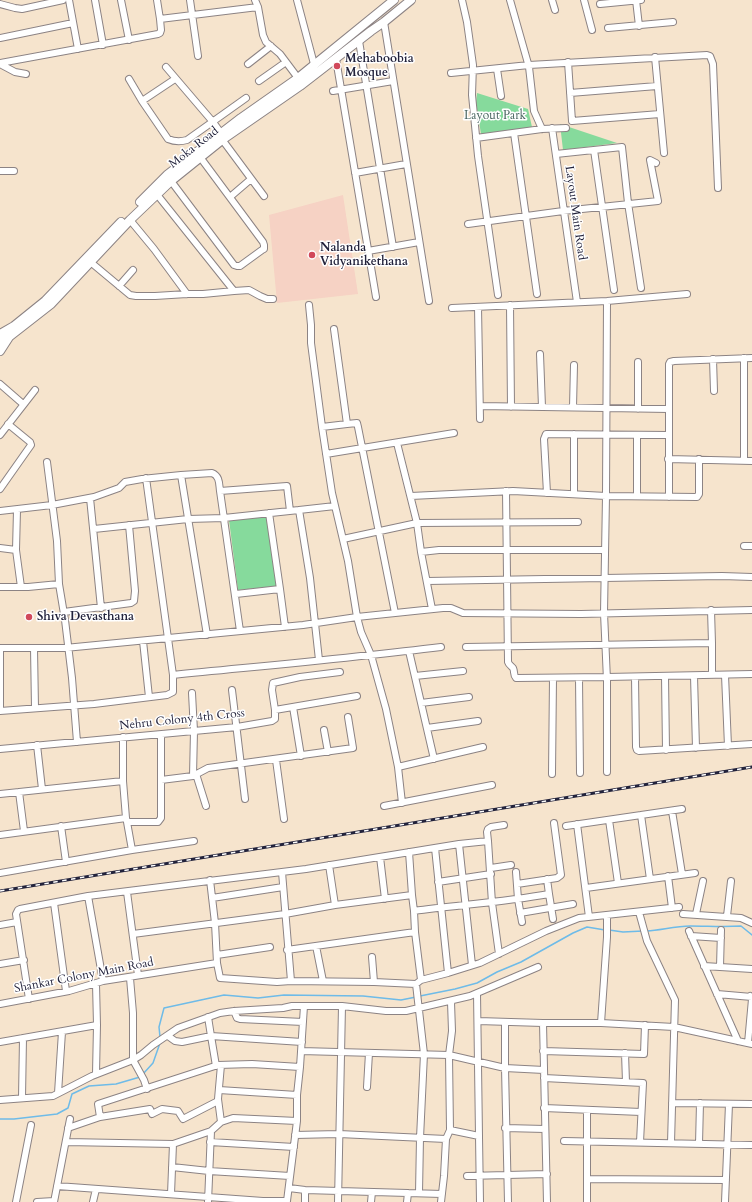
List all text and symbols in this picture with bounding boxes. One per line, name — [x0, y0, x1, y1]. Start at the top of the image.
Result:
place label: Mehaboobia Mosque — [345, 52, 414, 80]
marker: Mehaboobia Mosque — [332, 61, 342, 71]
park label: Layout Park — [464, 109, 526, 123]
street label: Moka Road — [166, 124, 222, 172]
street label: Layout Main Road — [561, 165, 589, 261]
place label: Nalanda Vidyanikethana — [320, 241, 408, 269]
marker: Nalanda Vidyanikethana — [307, 250, 317, 260]
place label: Shiva Devasthana — [37, 610, 134, 624]
marker: Shiva Devasthana — [24, 612, 34, 622]
street label: Nehru Colony 4th Cross — [119, 706, 245, 734]
street label: Shankar Colony Main Road — [13, 955, 155, 997]

